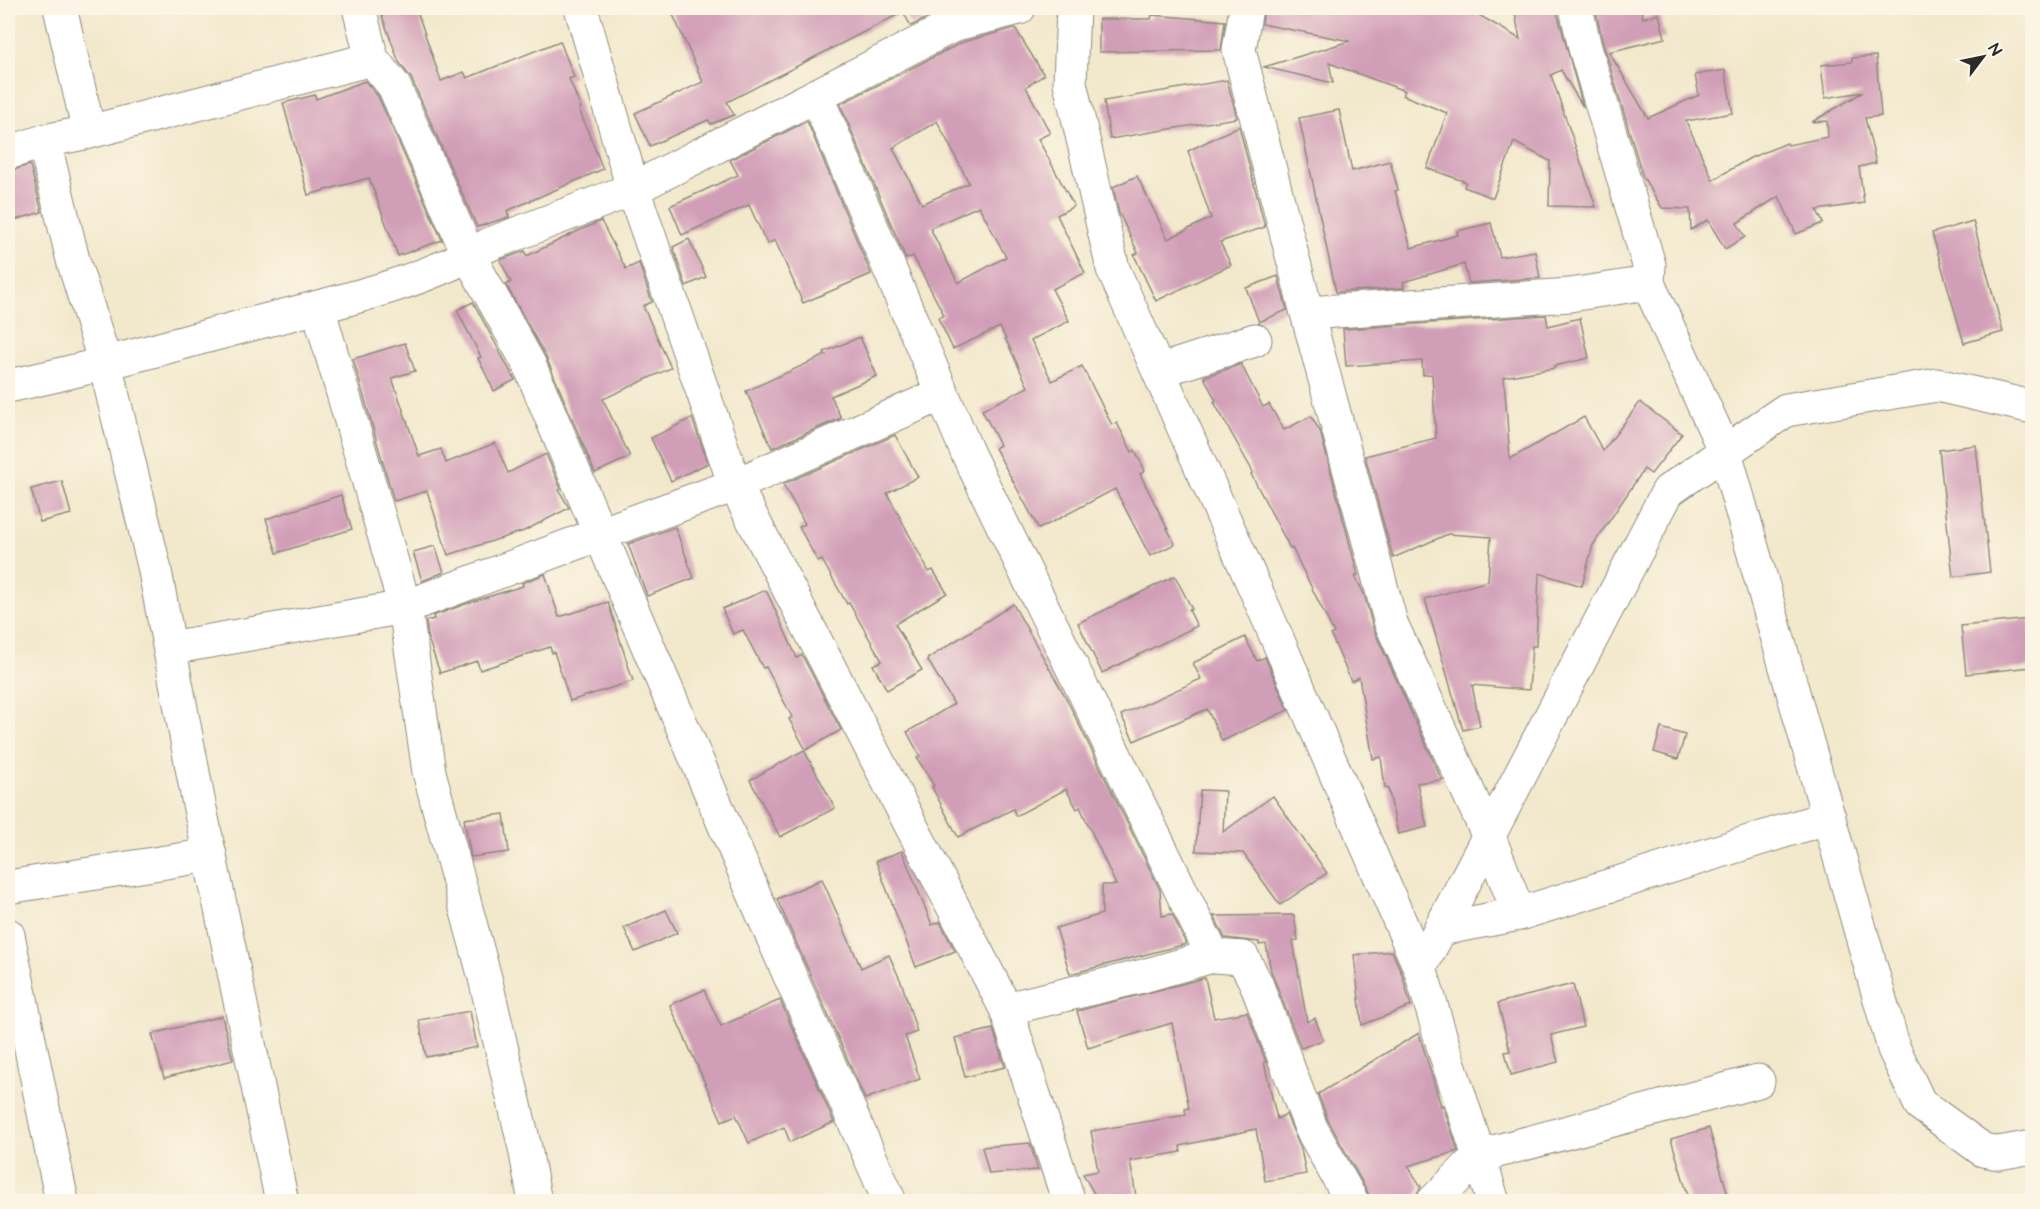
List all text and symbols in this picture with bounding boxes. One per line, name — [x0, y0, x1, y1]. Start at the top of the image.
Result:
north arrow — [1953, 27, 2013, 87]
text: N — [1983, 39, 2007, 60]

